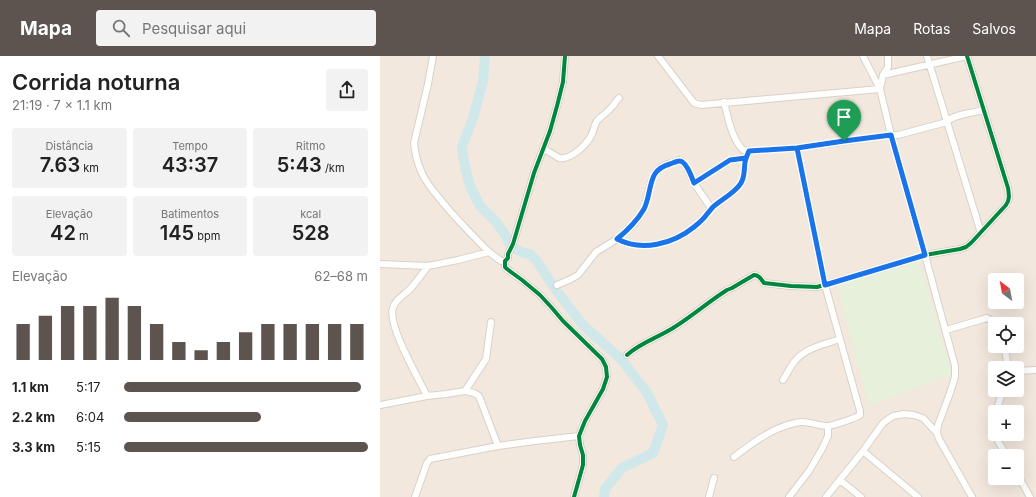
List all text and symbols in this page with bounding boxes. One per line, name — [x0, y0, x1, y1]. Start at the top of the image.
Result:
search box — [96, 10, 376, 46]
text: Mapa — [20, 17, 72, 40]
icon: search — [110, 17, 132, 39]
text: Pesquisar aqui — [142, 19, 246, 38]
text: Mapa — [854, 20, 891, 37]
text: Rotas — [913, 20, 950, 37]
text: Salvos — [972, 20, 1016, 37]
text: Corrida noturna — [12, 69, 180, 95]
button: share — [326, 69, 368, 111]
text: 21:19 · 7 × 1.1 km — [12, 97, 112, 113]
pin — [827, 100, 861, 141]
icon: arrive — [833, 106, 855, 128]
text: Distância — [45, 139, 93, 153]
text: Tempo — [172, 139, 208, 153]
text: Ritmo — [296, 139, 325, 153]
text: 7.63 — [40, 153, 80, 177]
text: 43:37 — [162, 153, 218, 177]
text: 5:43 — [277, 153, 322, 177]
text: km — [80, 161, 99, 175]
text: /km — [322, 161, 345, 175]
text: Elevação — [46, 207, 93, 221]
text: Batimentos — [161, 207, 219, 221]
text: kcal — [300, 207, 321, 221]
text: 42 — [50, 221, 76, 245]
text: 145 — [160, 221, 194, 245]
text: 528 — [292, 221, 330, 245]
text: m — [76, 229, 89, 243]
text: bpm — [194, 229, 220, 243]
text: Elevação — [12, 268, 67, 284]
text: 62–68 m — [314, 268, 368, 284]
north arrow — [988, 273, 1024, 309]
map controls — [988, 273, 1024, 485]
button: locate — [988, 317, 1024, 353]
button: layers — [988, 361, 1024, 397]
text: 1.1 km — [12, 379, 49, 395]
text: 5:17 — [76, 379, 100, 395]
button: + — [988, 405, 1024, 441]
text: 2.2 km — [12, 409, 55, 425]
text: 6:04 — [76, 409, 104, 425]
text: 3.3 km — [12, 439, 55, 455]
text: 5:15 — [76, 439, 101, 455]
button: − — [988, 449, 1024, 485]

